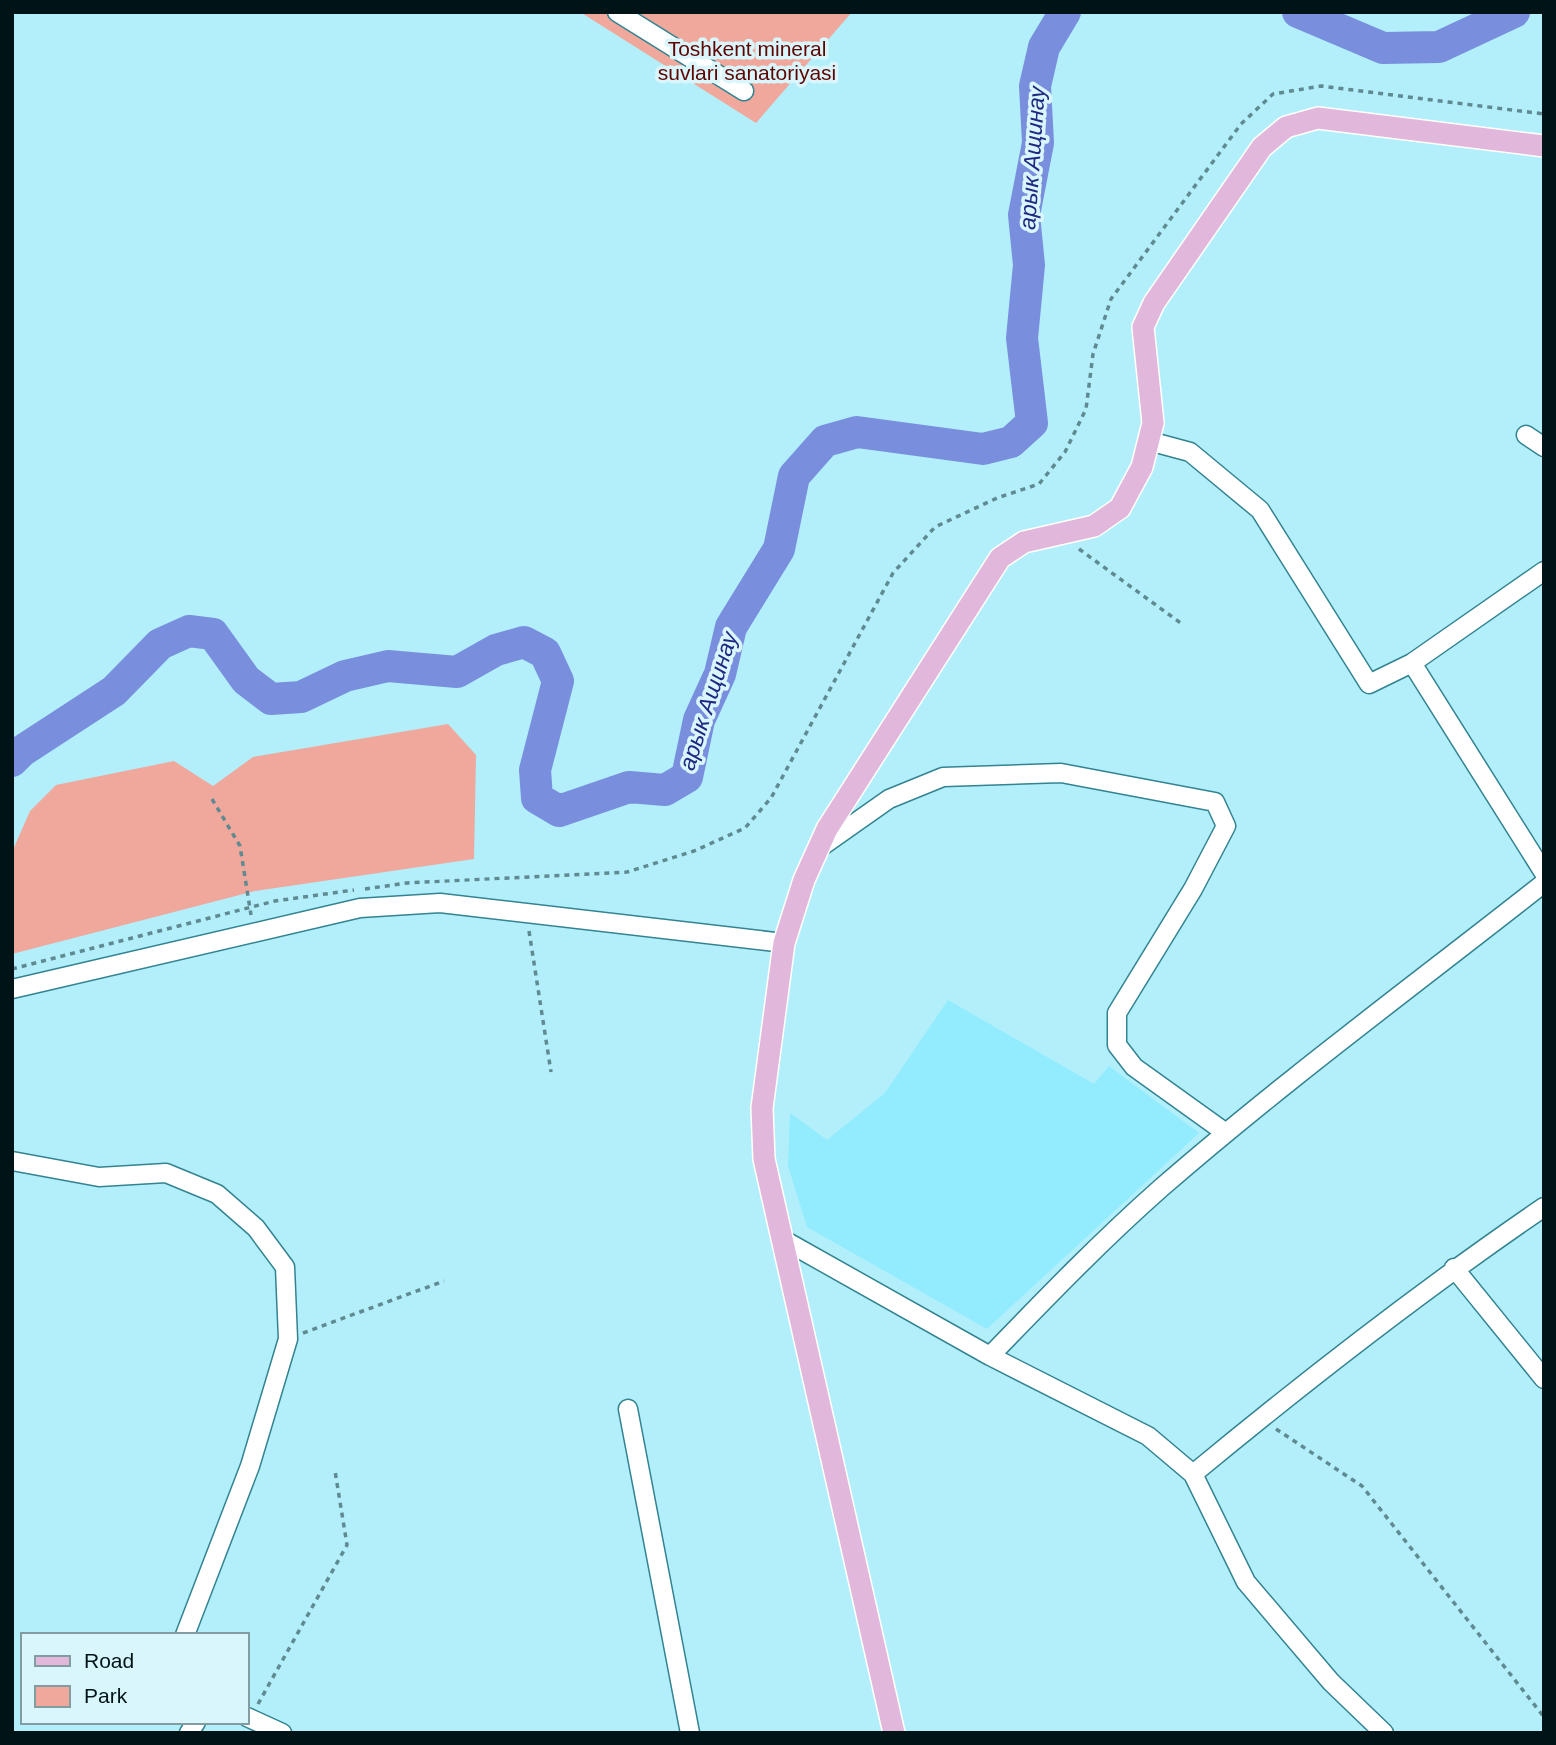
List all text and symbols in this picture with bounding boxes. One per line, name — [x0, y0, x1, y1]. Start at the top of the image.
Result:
park label: Toshkent mineral suvlari sanatoriyasi — [658, 37, 836, 84]
water label: арык Ащинау — [1014, 84, 1050, 231]
water label: арык Ащинау — [673, 627, 743, 773]
legend — [21, 1633, 248, 1724]
text: Road — [84, 1649, 134, 1672]
text: Park — [84, 1684, 128, 1707]

